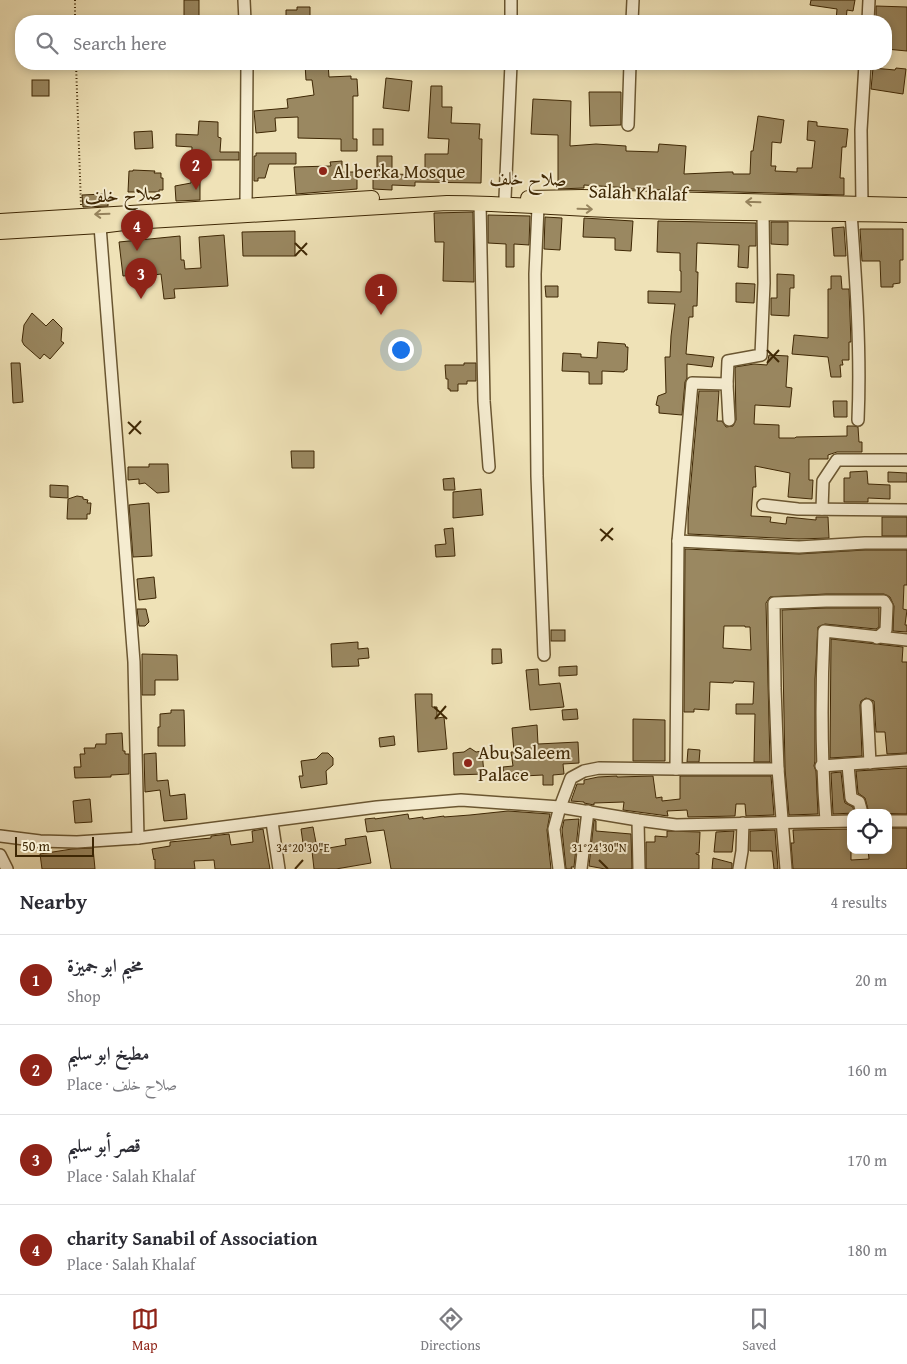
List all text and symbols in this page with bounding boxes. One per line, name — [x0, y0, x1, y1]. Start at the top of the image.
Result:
search box — [15, 15, 892, 70]
icon: search — [33, 29, 61, 57]
text: Search here — [73, 29, 167, 57]
pin: 2 — [180, 149, 212, 190]
place label: Al berka Mosque — [333, 157, 466, 185]
street label: صلاح خلف — [489, 163, 567, 197]
marker: Al berka Mosque — [317, 165, 329, 177]
street label: Salah Khalaf — [588, 176, 690, 208]
street label: صلاح خلف — [84, 178, 163, 214]
one-way arrow — [746, 197, 762, 207]
one-way arrow — [577, 205, 593, 214]
one-way arrow — [94, 209, 110, 218]
pin: 4 — [121, 210, 153, 251]
pin: 3 — [125, 258, 157, 299]
pin: 1 — [365, 274, 397, 315]
your location — [388, 337, 414, 363]
place label: Abu Saleem Palace — [478, 738, 571, 788]
marker: Abu Saleem Palace — [462, 757, 474, 769]
map controls — [847, 809, 892, 854]
button: locate — [847, 809, 892, 854]
scale bar — [15, 834, 94, 857]
text: 50 m — [22, 836, 50, 856]
text: 34°20'30"E — [276, 839, 330, 856]
text: 31°24'30"N — [571, 839, 627, 856]
text: Nearby — [20, 886, 87, 917]
text: 4 results — [830, 890, 887, 914]
text: مخيم ابو جميزة — [67, 951, 143, 979]
text: 1 — [32, 968, 40, 992]
text: 20 m — [855, 968, 887, 992]
text: Shop — [67, 984, 101, 1008]
text: مطبخ ابو سليم — [67, 1039, 149, 1067]
text: 2 — [32, 1058, 40, 1082]
text: 160 m — [847, 1058, 887, 1082]
text: Place · صلاح خلف — [67, 1072, 177, 1096]
text: قصر أبو سليم — [67, 1131, 141, 1159]
text: 3 — [32, 1148, 40, 1172]
text: 170 m — [847, 1148, 887, 1172]
text: Place · Salah Khalaf — [67, 1164, 195, 1188]
text: charity Sanabil of Association — [67, 1224, 318, 1252]
text: 4 — [32, 1238, 40, 1262]
text: 180 m — [847, 1238, 887, 1262]
text: Place · Salah Khalaf — [67, 1252, 195, 1276]
tab: Map — [131, 1305, 159, 1355]
tab: Directions — [420, 1305, 481, 1355]
tab: Saved — [742, 1305, 776, 1355]

